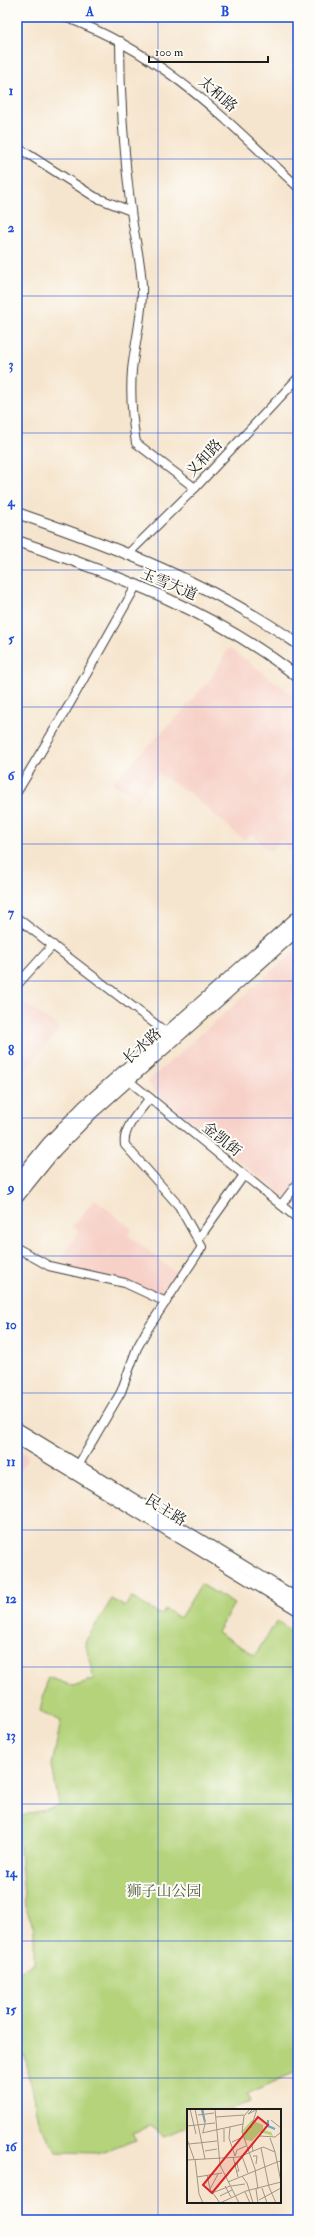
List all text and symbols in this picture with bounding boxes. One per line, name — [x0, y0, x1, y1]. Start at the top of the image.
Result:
text: A — [85, 4, 95, 20]
text: B — [221, 4, 229, 20]
scale bar — [149, 38, 268, 64]
text: 100 m — [155, 45, 184, 60]
street label: 太和路 — [194, 72, 241, 116]
text: 1 — [9, 83, 14, 99]
text: 2 — [8, 220, 15, 236]
text: 3 — [9, 357, 14, 373]
street label: 义和路 — [182, 435, 227, 481]
text: 4 — [6, 494, 15, 510]
street label: 玉雪大道 — [137, 564, 200, 605]
text: 5 — [8, 631, 14, 647]
text: 6 — [8, 768, 16, 784]
text: 7 — [8, 905, 15, 921]
street label: 长水路 — [119, 1024, 165, 1068]
text: 8 — [8, 1043, 14, 1059]
street label: 金凯街 — [198, 1118, 245, 1161]
text: 9 — [6, 1180, 15, 1196]
text: 10 — [5, 1317, 17, 1333]
text: 11 — [6, 1454, 16, 1470]
street label: 民主路 — [142, 1490, 190, 1530]
text: 12 — [5, 1591, 17, 1607]
text: 13 — [6, 1728, 16, 1744]
text: 14 — [5, 1865, 18, 1881]
park label: 狮子山公园 — [126, 1882, 202, 1901]
text: 15 — [6, 2002, 16, 2018]
inset map — [187, 2109, 281, 2203]
text: 16 — [5, 2139, 18, 2155]

